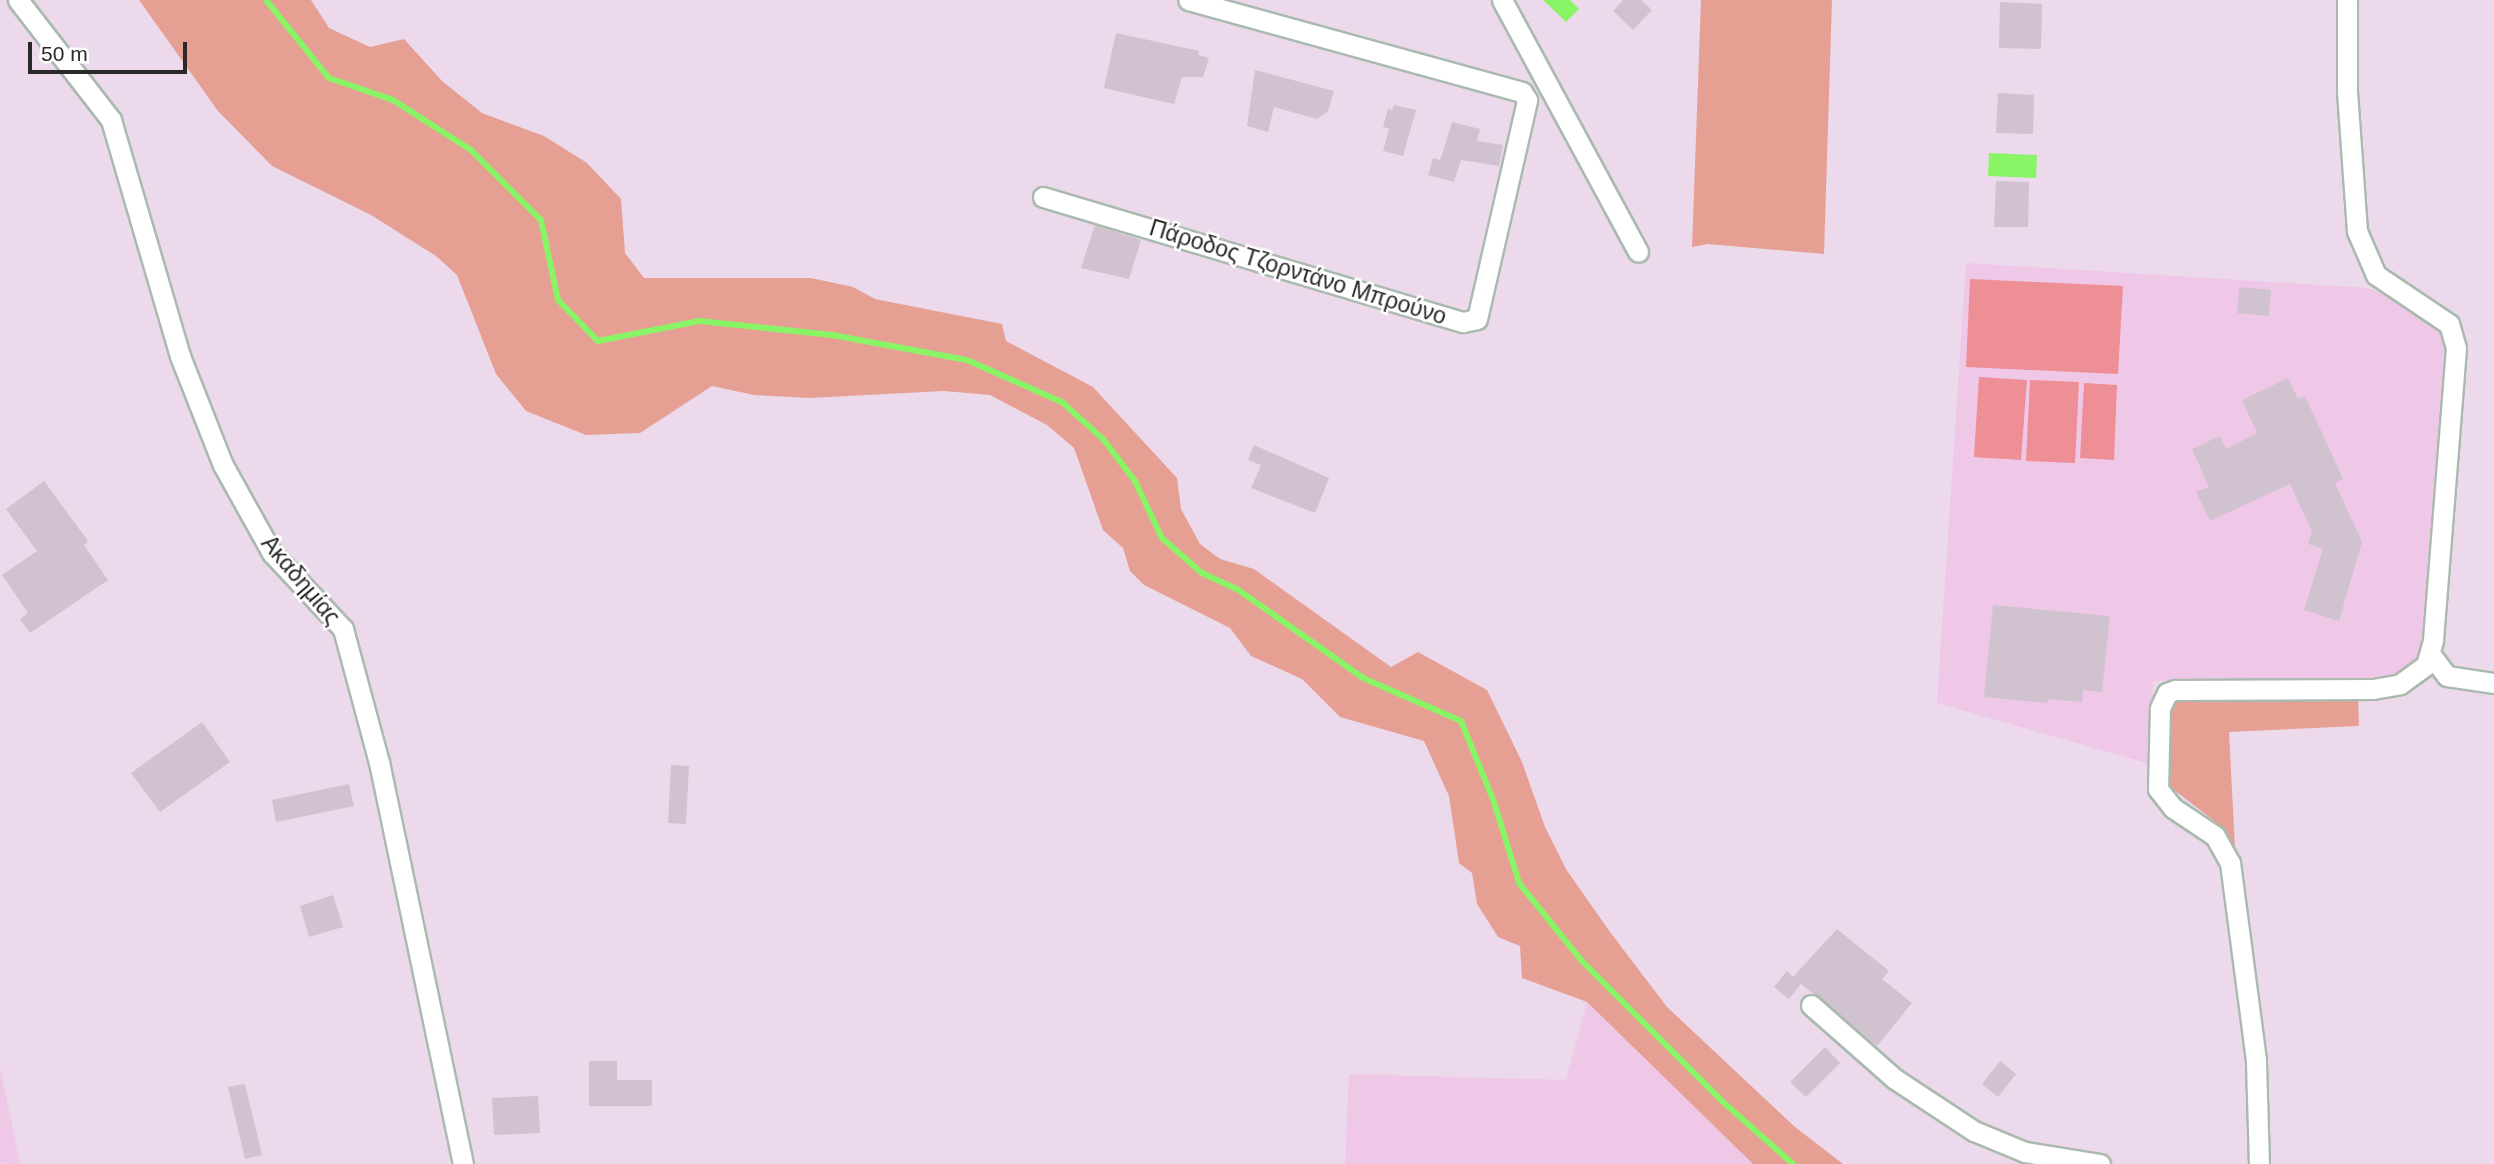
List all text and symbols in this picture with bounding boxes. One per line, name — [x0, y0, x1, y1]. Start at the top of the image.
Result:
scale bar — [32, 28, 191, 72]
text: 50 m — [41, 42, 88, 65]
street label: Πάροδος Τζορντάνο Μπρούνο — [1146, 214, 1450, 330]
street label: Ακαδημίας — [256, 530, 346, 630]

